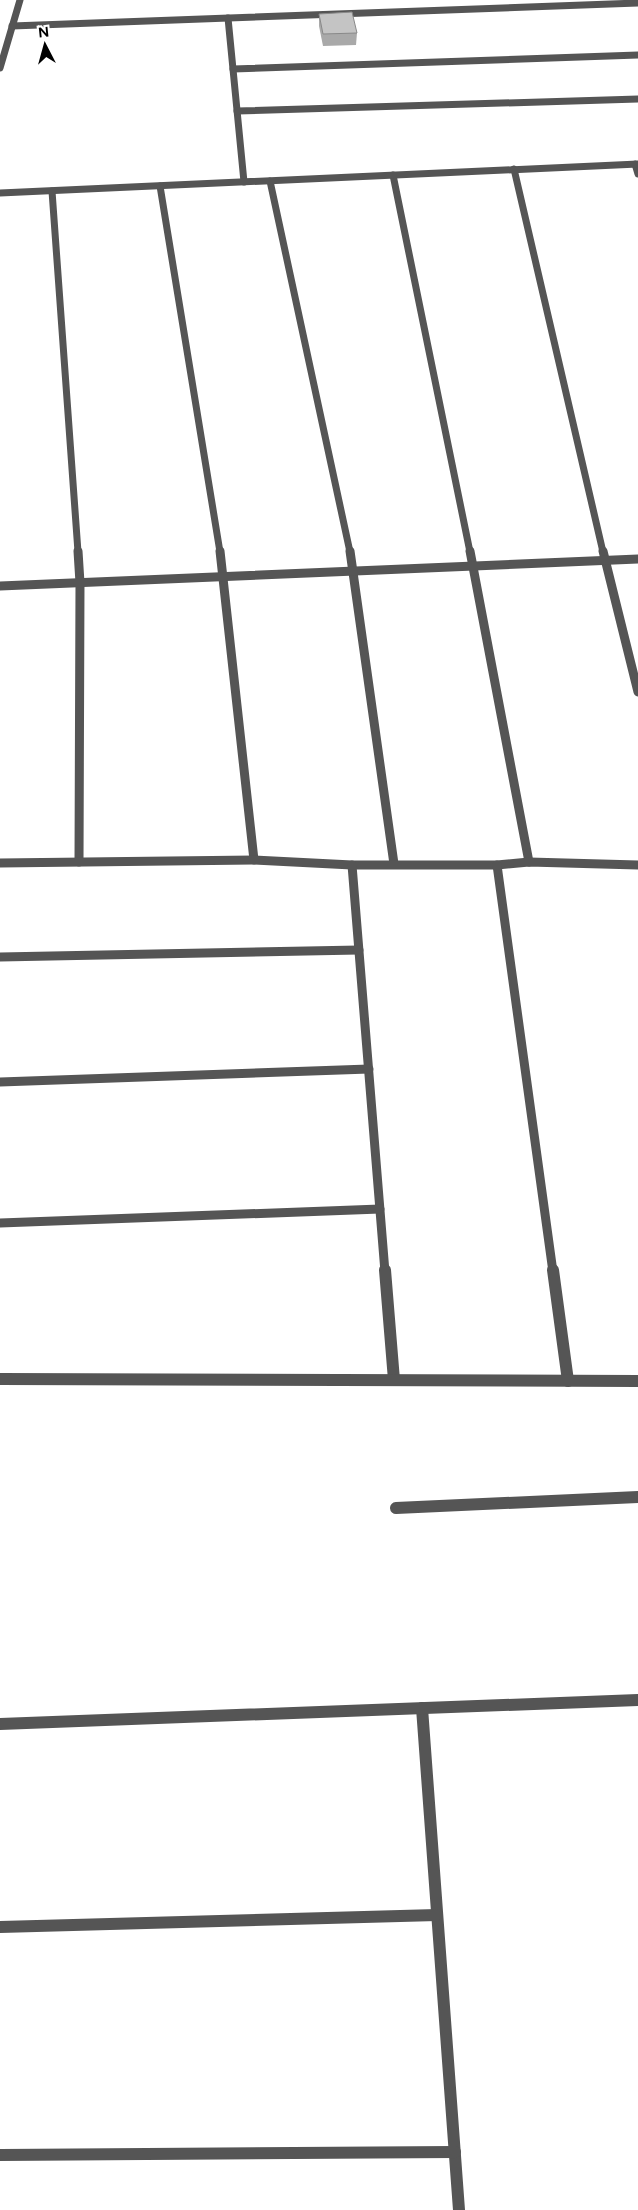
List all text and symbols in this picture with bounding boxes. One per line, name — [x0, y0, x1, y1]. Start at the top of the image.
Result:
north arrow — [20, 20, 70, 70]
text: N — [37, 24, 50, 42]

